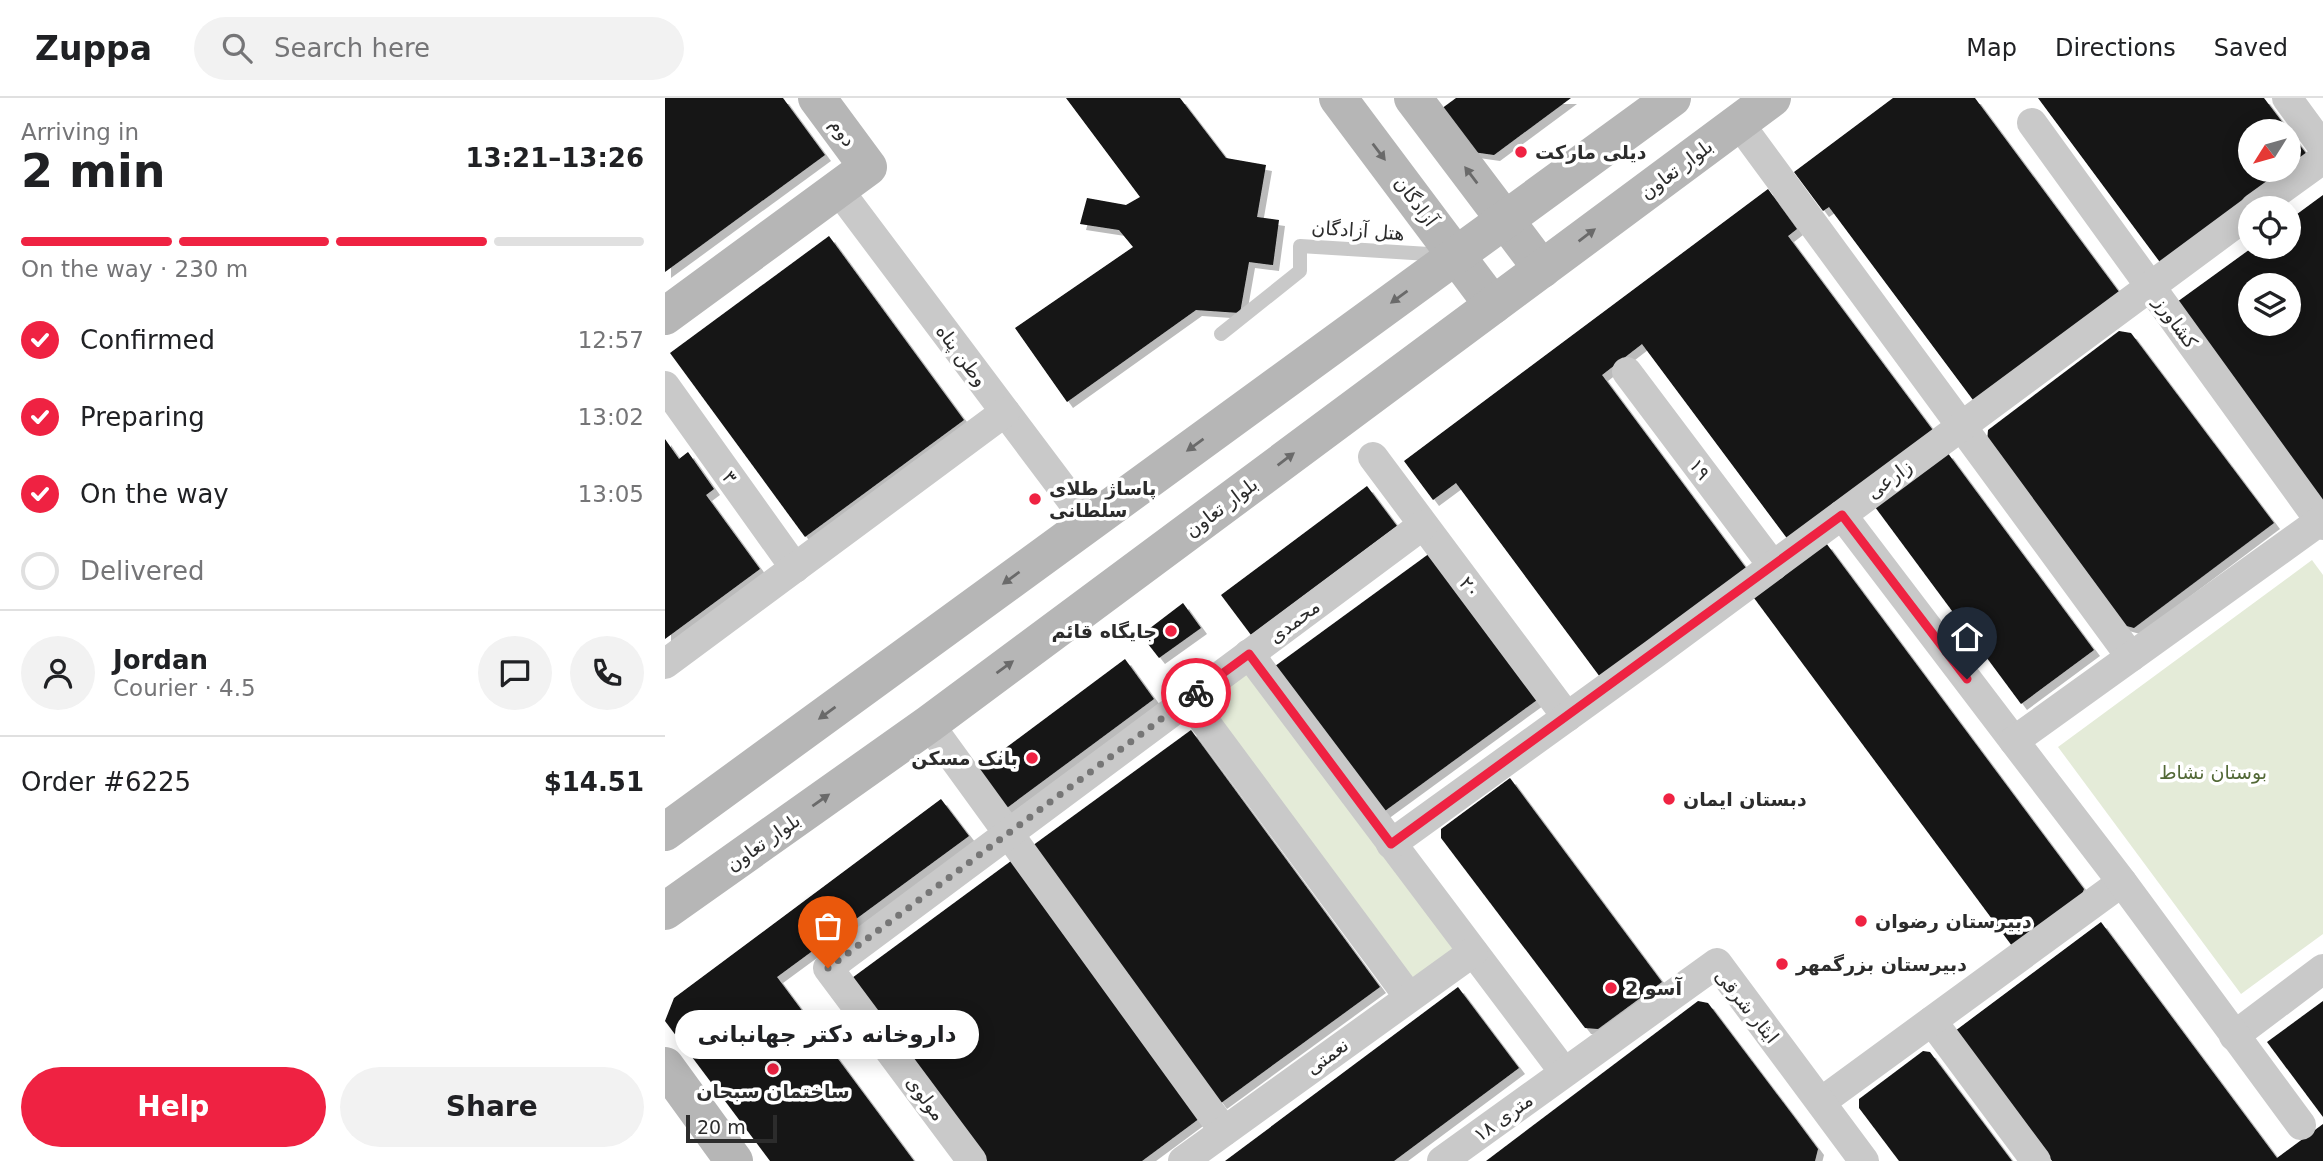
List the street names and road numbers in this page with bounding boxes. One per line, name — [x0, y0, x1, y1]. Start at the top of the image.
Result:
street label: دوم — [825, 114, 861, 151]
street label: بلوار تعاون — [1635, 135, 1717, 204]
street label: آزادگان — [1389, 171, 1443, 232]
street label: هتل آزادگان — [1311, 215, 1405, 245]
street label: کشاورز — [2148, 291, 2203, 354]
street label: وطن پناه — [931, 320, 992, 391]
street label: ۱۹ — [1685, 454, 1715, 484]
street label: زارعی — [1862, 455, 1917, 504]
street label: ۳ — [718, 466, 742, 488]
street label: بلوار تعاون — [1180, 473, 1262, 542]
street label: ۲۰ — [1455, 572, 1485, 602]
street label: محمدی — [1264, 595, 1324, 647]
street label: بلوار تعاون — [722, 809, 805, 876]
street label: ایثار شرقی — [1710, 965, 1783, 1048]
street label: نعمتی — [1302, 1033, 1352, 1079]
street label: مولوی — [901, 1071, 950, 1125]
street label: ۱۸ متری — [1469, 1088, 1537, 1147]

